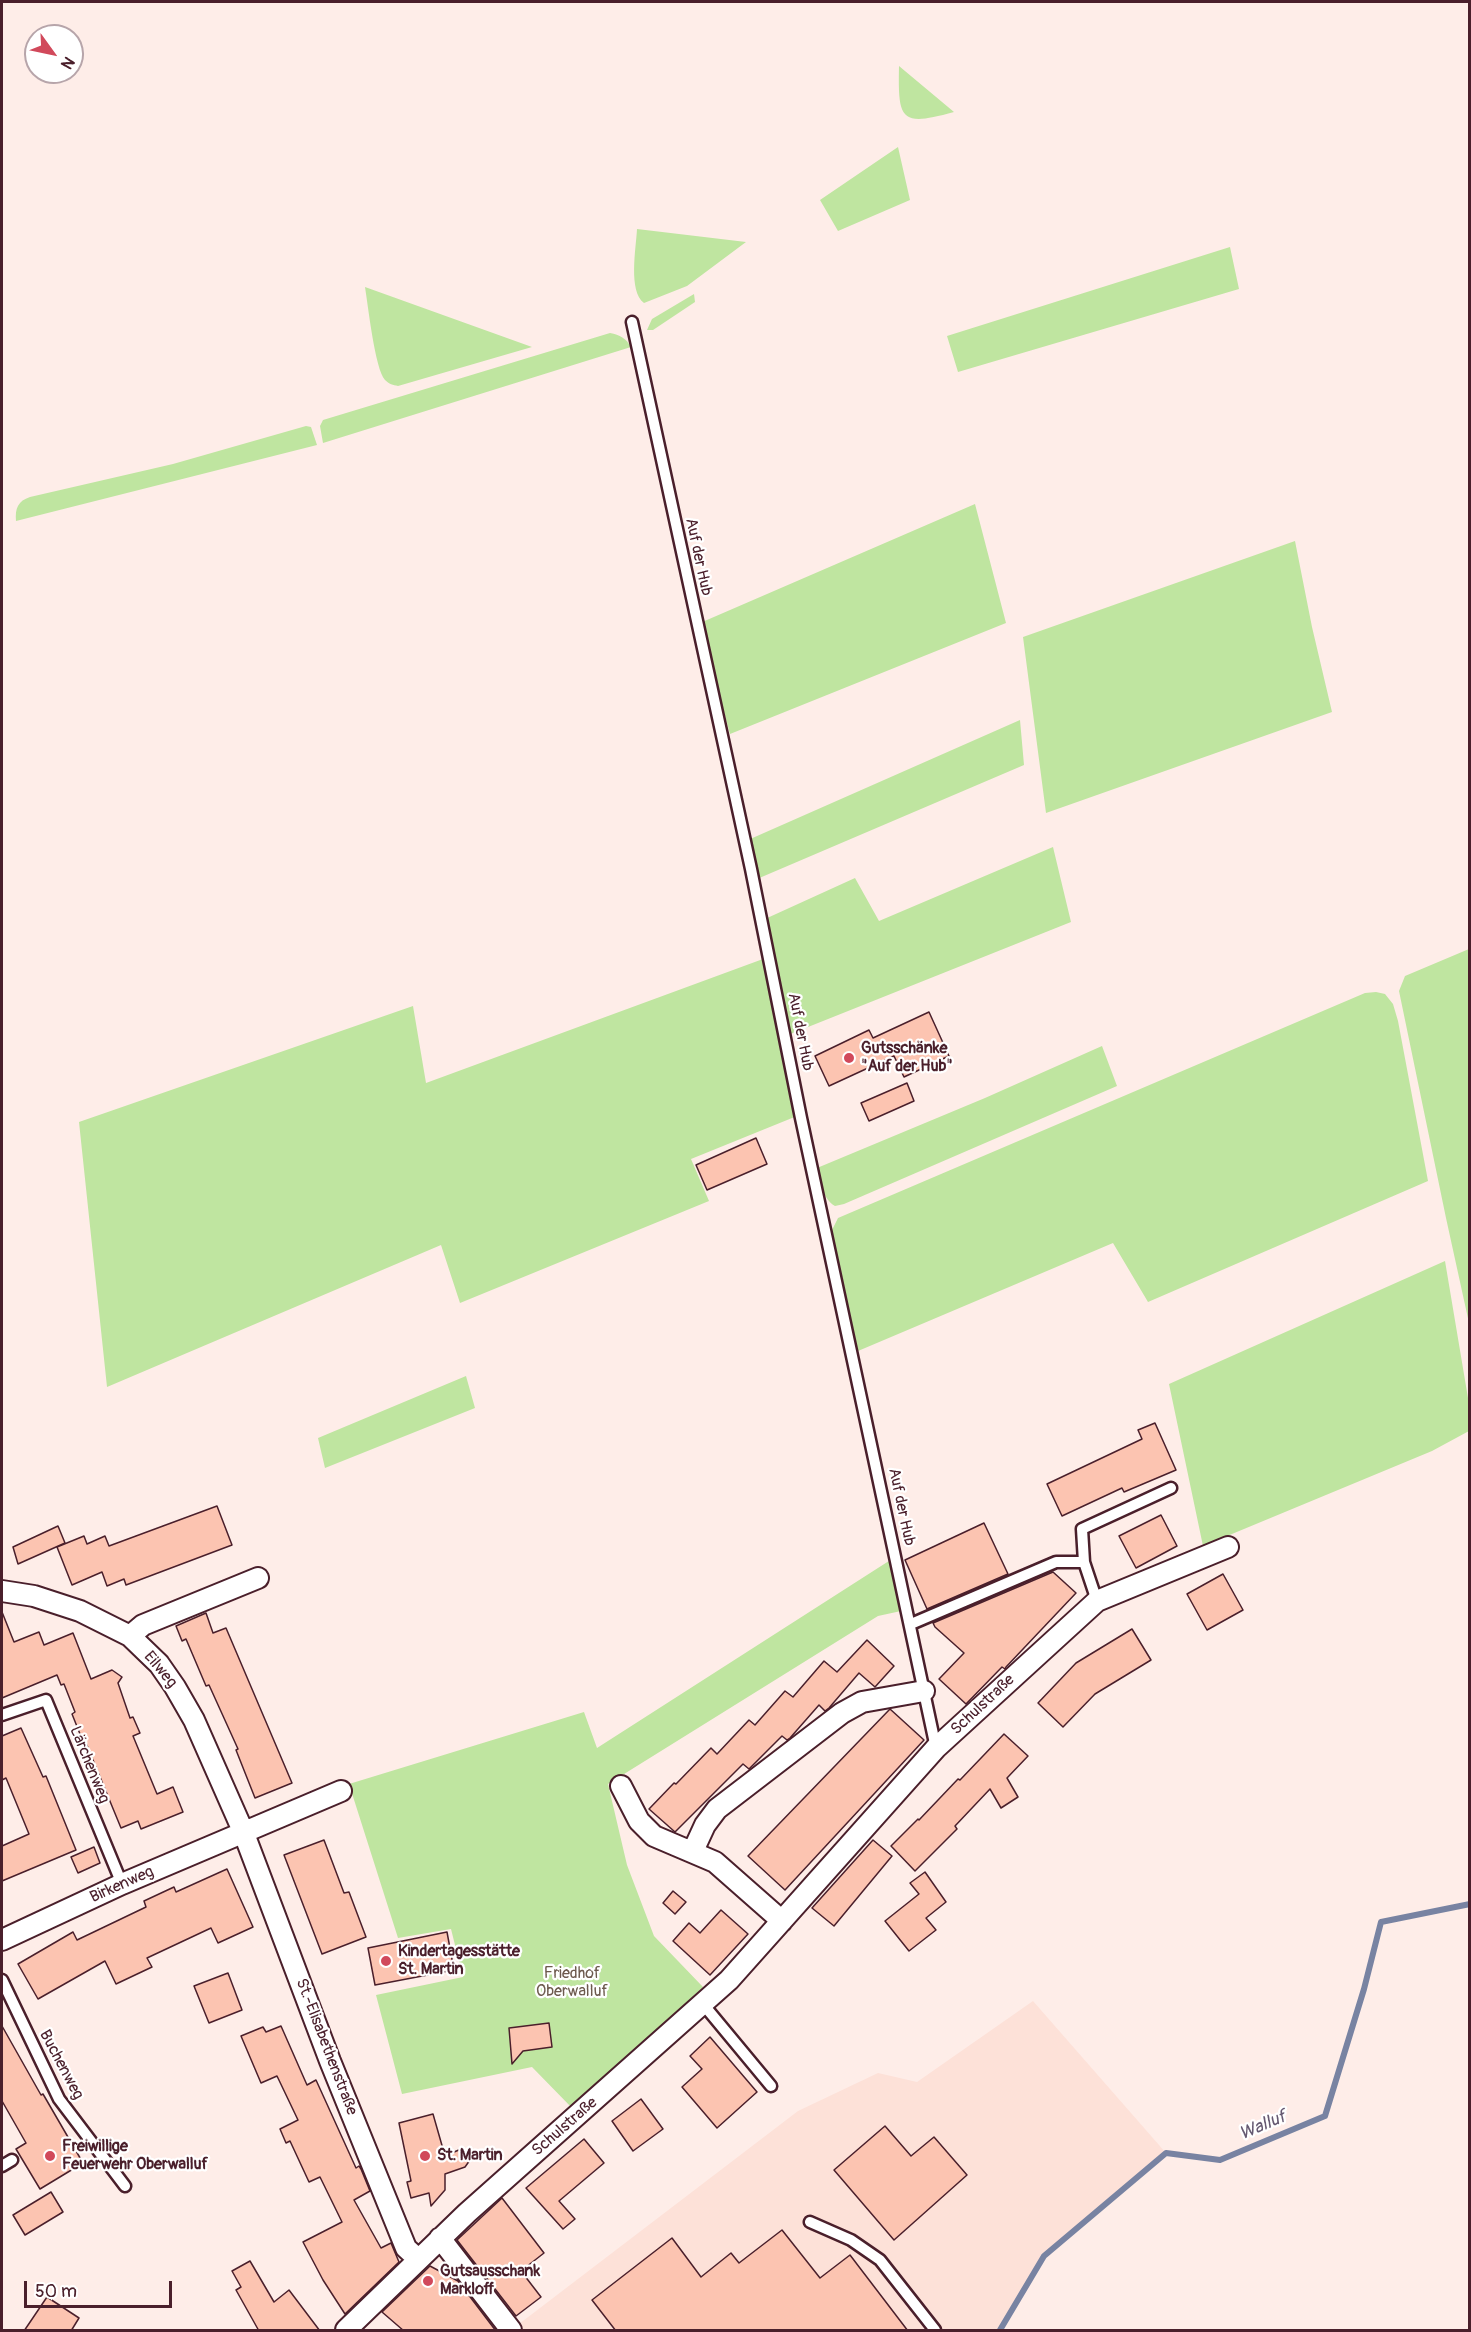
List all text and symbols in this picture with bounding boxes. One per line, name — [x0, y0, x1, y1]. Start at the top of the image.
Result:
north arrow — [24, 24, 84, 84]
text: N — [56, 53, 79, 73]
street label: Auf der Hub — [680, 516, 716, 598]
street label: Auf der Hub — [783, 991, 817, 1073]
place label: Gutsschänke "Auf der Hub" — [861, 1039, 953, 1077]
marker: Gutsschänke "Auf der Hub" — [842, 1051, 856, 1065]
street label: Auf der Hub — [883, 1466, 919, 1548]
street label: Eilweg — [139, 1648, 181, 1692]
street label: Schulstraße — [947, 1671, 1019, 1739]
street label: Lärchenweg — [65, 1724, 113, 1806]
street label: Birkenweg — [87, 1862, 157, 1908]
place label: Kindertagesstätte St. Martin — [398, 1942, 520, 1980]
marker: Kindertagesstätte St. Martin — [379, 1954, 393, 1968]
park label: Friedhof Oberwalluf — [536, 1964, 608, 2002]
street label: St.-Elisabethenstraße — [291, 1976, 361, 2118]
street label: Buchenweg — [35, 2027, 87, 2103]
street label: Schulstraße — [528, 2093, 602, 2161]
water label: Walluf — [1236, 2107, 1290, 2145]
place label: Freiwillige Feuerwehr Oberwalluf — [62, 2137, 208, 2175]
place label: St. Martin — [437, 2146, 503, 2166]
marker: Freiwillige Feuerwehr Oberwalluf — [43, 2149, 57, 2163]
marker: St. Martin — [418, 2149, 432, 2163]
place label: Gutsausschank Markloff — [440, 2262, 540, 2300]
scale bar — [27, 2269, 176, 2307]
marker: Gutsausschank Markloff — [421, 2274, 435, 2288]
text: 50 m — [35, 2280, 77, 2303]

